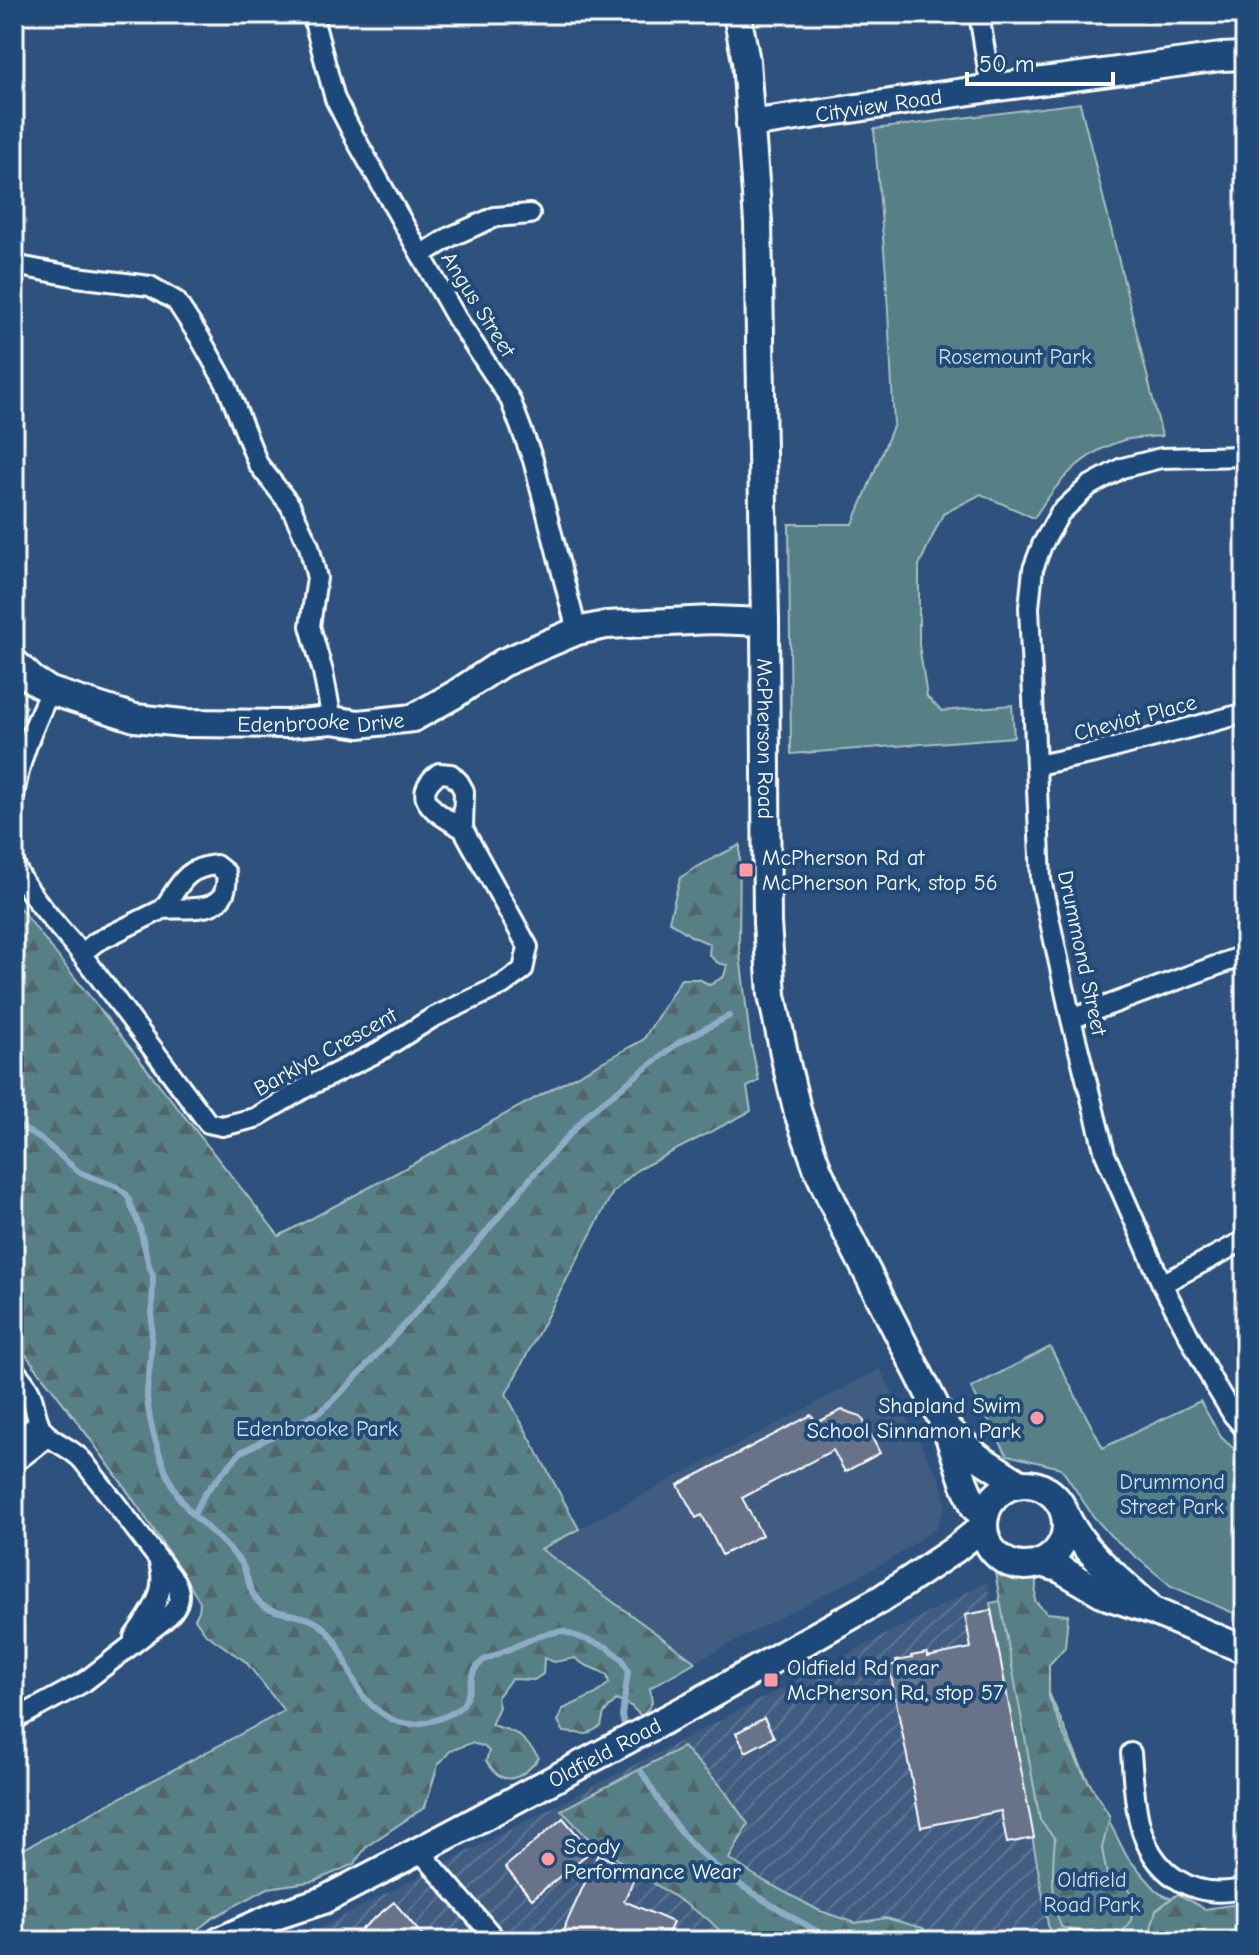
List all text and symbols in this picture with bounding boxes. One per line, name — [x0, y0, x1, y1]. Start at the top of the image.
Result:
scale bar — [967, 36, 1113, 86]
text: 50 m — [979, 50, 1035, 78]
street label: Cityview Road — [814, 83, 944, 128]
street label: Angus Street — [435, 247, 521, 363]
park label: Rosemount Park — [938, 344, 1092, 370]
street label: McPherson Road — [751, 658, 778, 819]
street label: Cheviot Place — [1071, 689, 1199, 747]
street label: Edenbrooke Drive — [237, 707, 406, 738]
place label: McPherson Rd at McPherson Park, stop 56 — [762, 845, 998, 896]
marker: McPherson Rd at McPherson Park, stop 56 — [737, 861, 755, 879]
street label: Drummond Street — [1052, 868, 1112, 1039]
street label: Barklya Crescent — [249, 1002, 402, 1102]
place label: Shapland Swim School Sinnamon Park — [807, 1393, 1021, 1444]
marker: Shapland Swim School Sinnamon Park — [1028, 1409, 1046, 1427]
park label: Edenbrooke Park — [236, 1416, 398, 1442]
park label: Drummond Street Park — [1119, 1469, 1225, 1520]
place label: Oldfield Rd near McPherson Rd, stop 57 — [787, 1655, 1004, 1706]
marker: Oldfield Rd near McPherson Rd, stop 57 — [762, 1671, 780, 1689]
street label: Oldfield Road — [544, 1712, 666, 1794]
place label: Scody Performance Wear — [564, 1834, 741, 1885]
marker: Scody Performance Wear — [539, 1850, 557, 1868]
park label: Oldfield Road Park — [1044, 1867, 1141, 1918]

